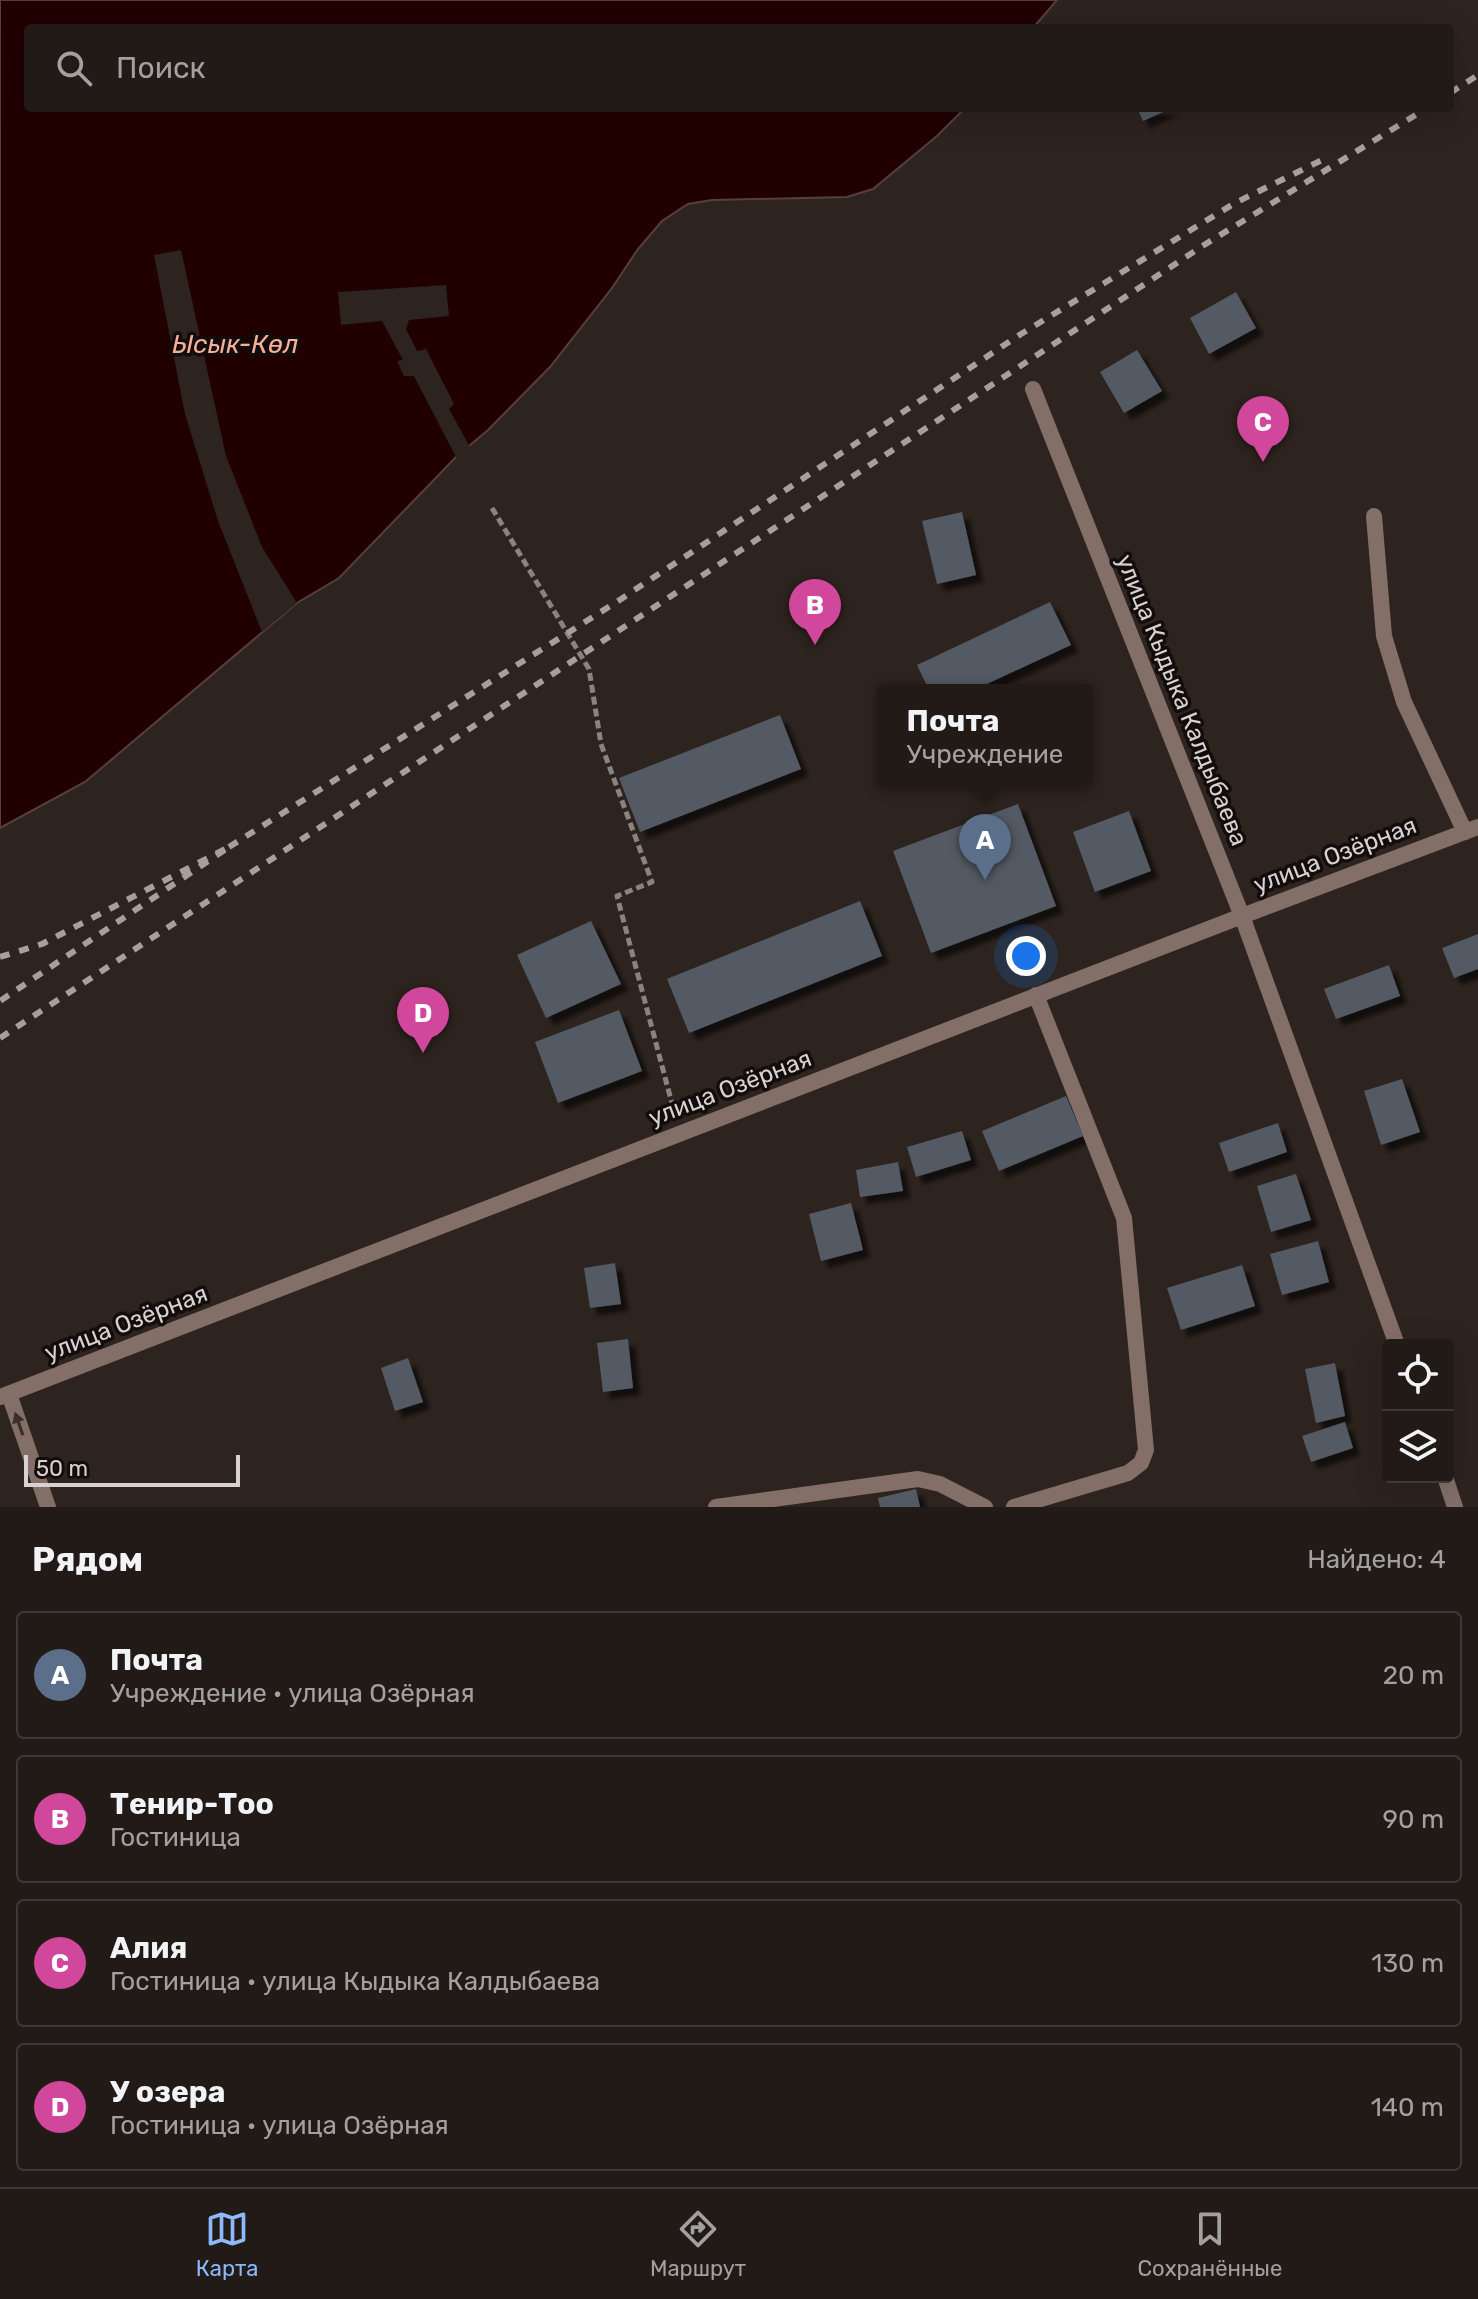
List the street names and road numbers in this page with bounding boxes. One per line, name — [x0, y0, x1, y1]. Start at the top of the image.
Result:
street label: улица Кыдыка Калдыбаева — [1111, 550, 1253, 850]
street label: улица Озёрная — [1250, 811, 1420, 899]
street label: улица Озёрная — [645, 1044, 815, 1132]
street label: улица Озёрная — [41, 1279, 211, 1367]

